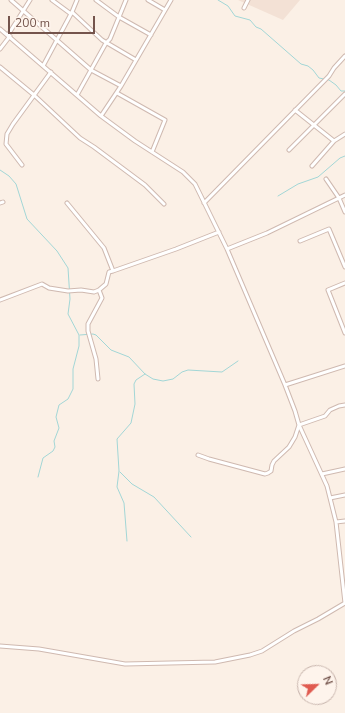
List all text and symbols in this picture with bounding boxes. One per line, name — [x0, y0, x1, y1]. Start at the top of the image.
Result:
scale bar — [10, 8, 97, 34]
text: 200 m — [15, 15, 50, 31]
north arrow — [297, 665, 337, 705]
text: N — [319, 674, 336, 687]

